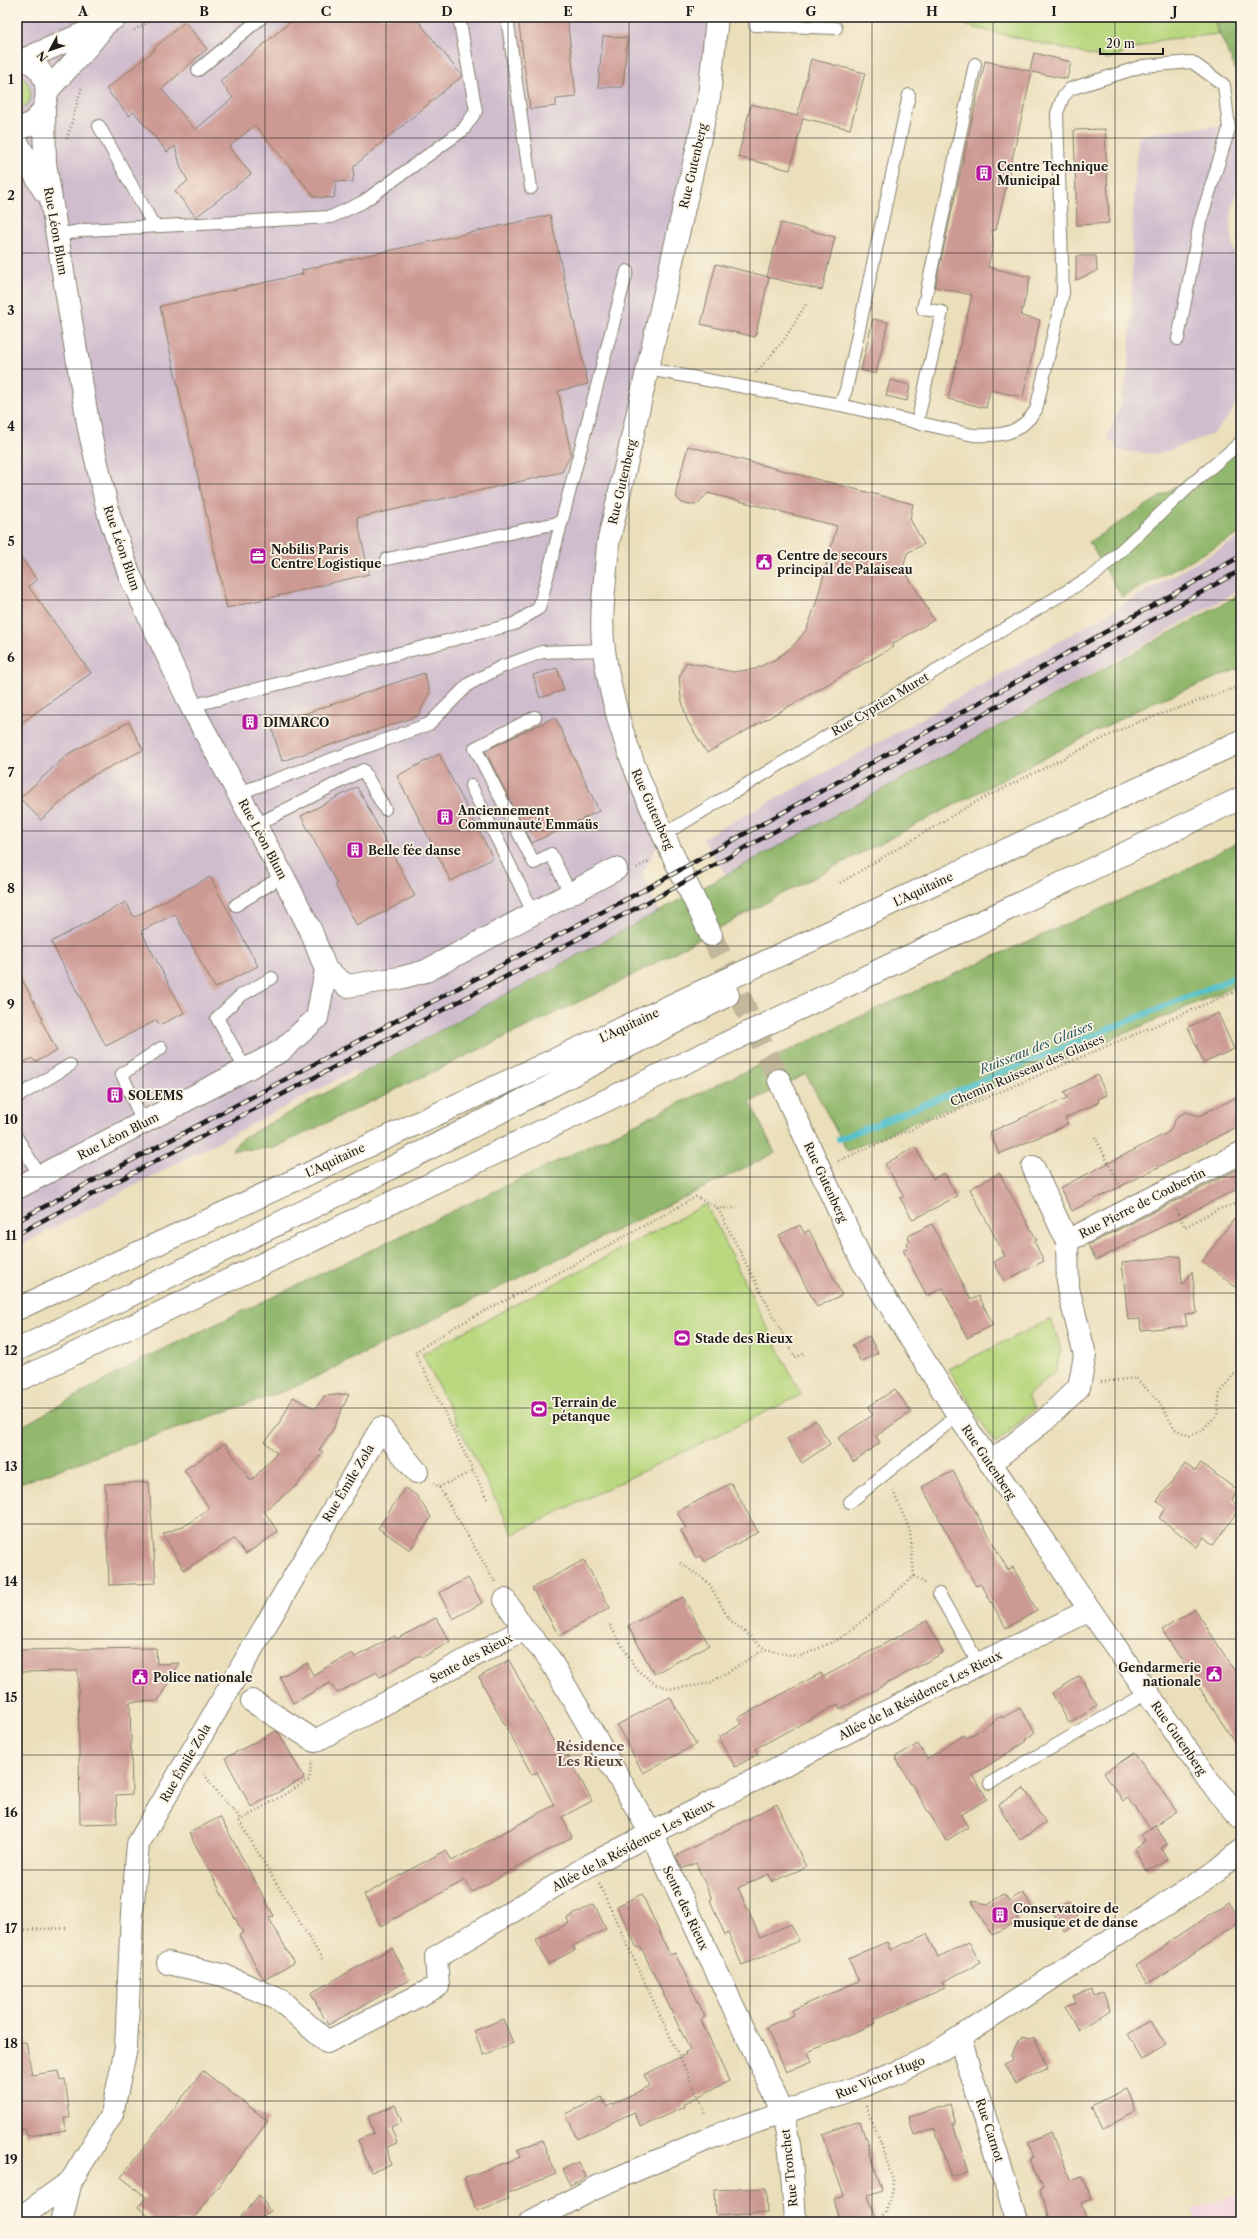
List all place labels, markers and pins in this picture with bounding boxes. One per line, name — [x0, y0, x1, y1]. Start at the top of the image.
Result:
place label: Centre Technique Municipal — [997, 159, 1108, 188]
building icon: Centre Technique Municipal — [974, 163, 994, 183]
place label: Nobilis Paris Centre Logistique — [271, 542, 381, 571]
office icon: Nobilis Paris Centre Logistique — [248, 546, 268, 566]
place label: Centre de secours principal de Palaiseau — [777, 548, 913, 577]
public building icon: Centre de secours principal de Palaiseau — [754, 552, 774, 572]
building icon: DIMARCO — [240, 712, 260, 732]
place label: DIMARCO — [263, 715, 329, 730]
place label: Anciennement Communauté Emmaüs — [457, 803, 599, 832]
building icon: Anciennement Communauté Emmaüs — [435, 807, 455, 827]
building icon: Belle fée danse — [345, 840, 365, 860]
place label: Belle fée danse — [368, 843, 461, 858]
building icon: SOLEMS — [105, 1085, 125, 1105]
place label: SOLEMS — [128, 1088, 184, 1103]
sports icon: Stade des Rieux — [672, 1328, 692, 1348]
place label: Stade des Rieux — [695, 1331, 793, 1346]
place label: Terrain de pétanque — [552, 1395, 617, 1424]
sports icon: Terrain de pétanque — [529, 1399, 549, 1419]
place label: Gendarmerie nationale — [1118, 1660, 1201, 1689]
public building icon: Gendarmerie nationale — [1204, 1664, 1224, 1684]
public building icon: Police nationale — [130, 1667, 150, 1687]
place label: Police nationale — [153, 1670, 252, 1685]
place label: Conservatoire de musique et de danse — [1013, 1901, 1138, 1930]
building icon: Conservatoire de musique et de danse — [990, 1905, 1010, 1925]

